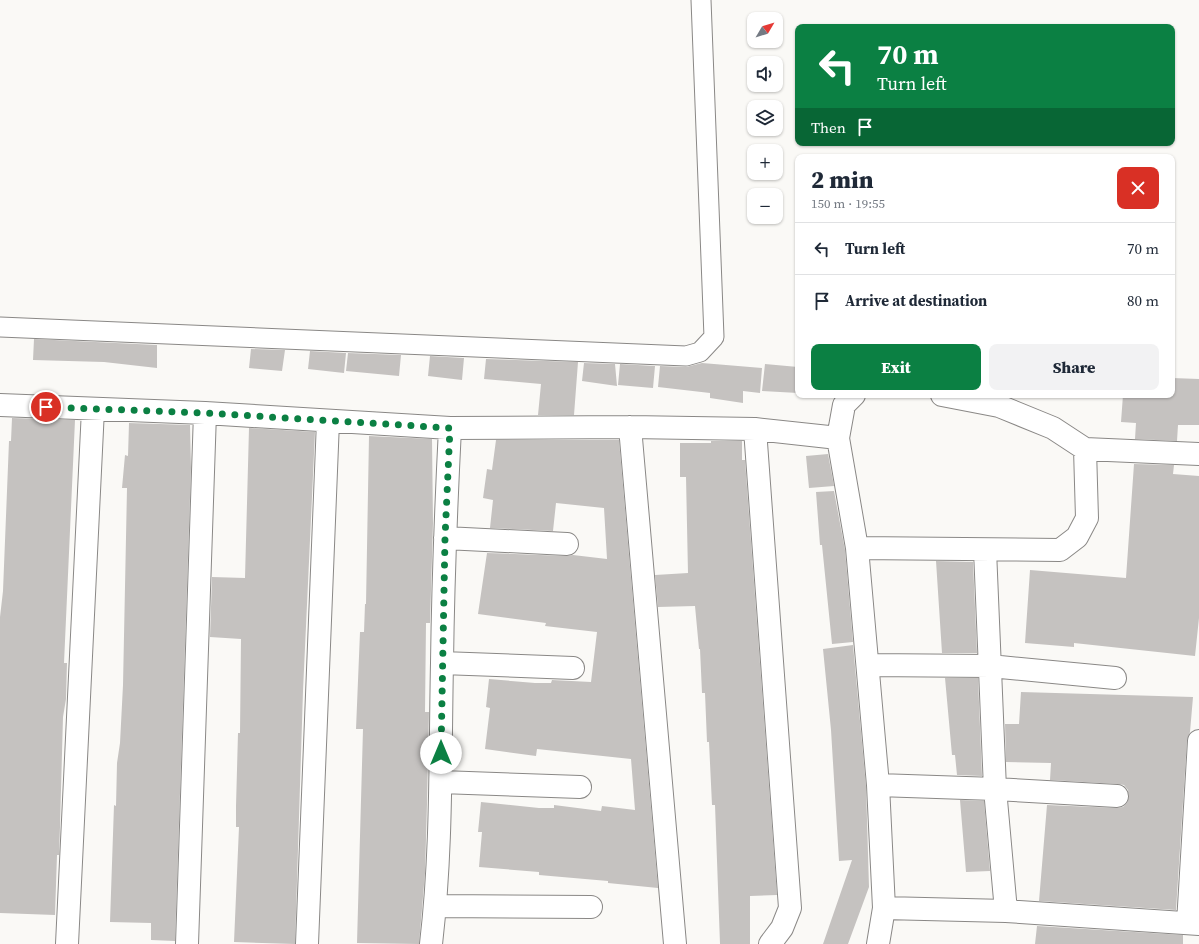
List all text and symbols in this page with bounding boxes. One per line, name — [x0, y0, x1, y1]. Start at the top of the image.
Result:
north arrow — [747, 12, 783, 48]
map controls — [747, 12, 783, 224]
text: 70 m — [877, 35, 939, 73]
icon: left — [811, 40, 863, 92]
button: sound — [747, 56, 783, 92]
text: Turn left — [877, 71, 947, 96]
button: layers — [747, 100, 783, 136]
icon: arrive — [854, 116, 876, 138]
text: Then — [811, 117, 846, 138]
button: + — [747, 144, 783, 180]
text: 2 min — [811, 163, 874, 196]
button: close — [1117, 167, 1159, 209]
button: − — [747, 188, 783, 224]
text: 150 m · 19:55 — [811, 195, 885, 212]
icon: left — [811, 238, 833, 260]
text: Turn left — [845, 238, 905, 259]
text: 70 m — [1127, 238, 1159, 259]
icon: arrive — [811, 290, 833, 312]
text: Arrive at destination — [845, 290, 987, 311]
text: 80 m — [1127, 290, 1159, 311]
button: Exit — [811, 344, 981, 390]
button: Share — [989, 344, 1159, 390]
pin — [29, 390, 63, 424]
icon: arrive — [35, 396, 57, 418]
position arrow — [420, 732, 462, 774]

